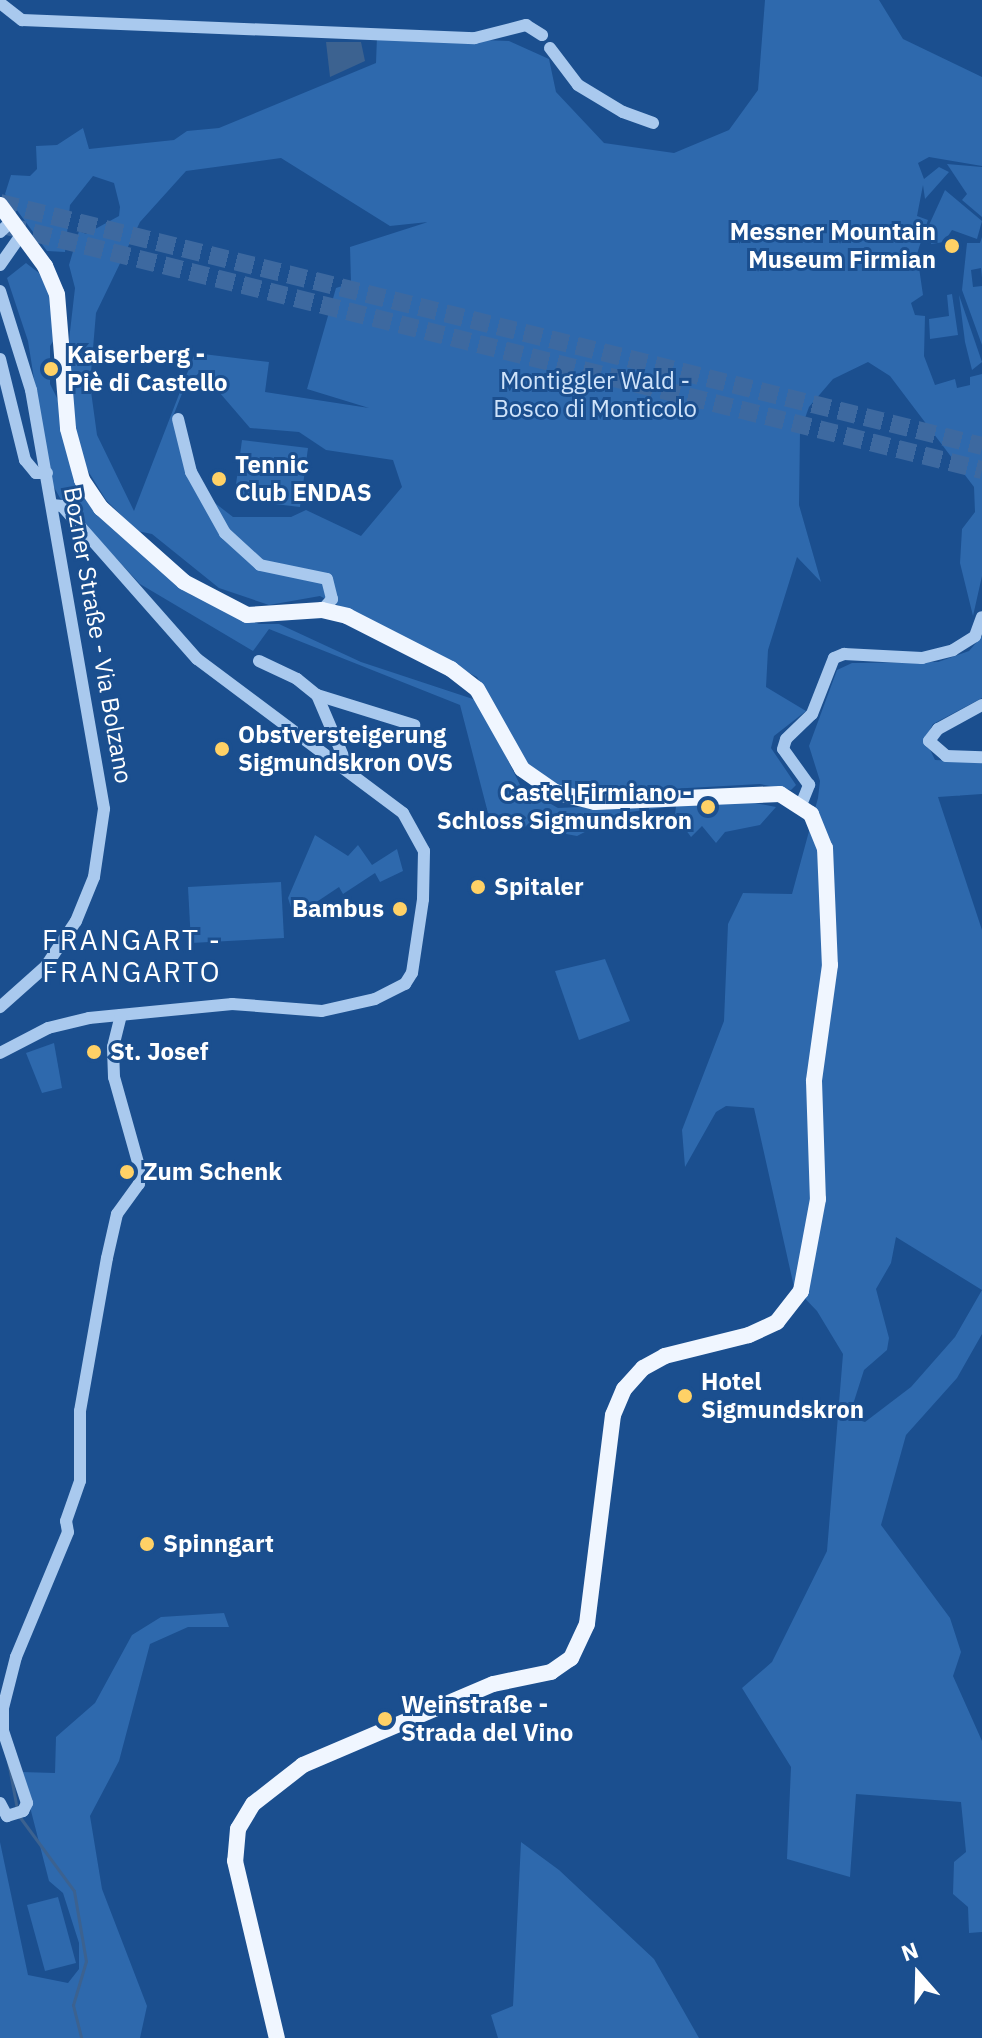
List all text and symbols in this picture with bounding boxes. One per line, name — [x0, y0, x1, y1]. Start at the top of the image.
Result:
place label: Messner Mountain Museum Firmian — [730, 218, 936, 274]
marker: Messner Mountain Museum Firmian — [943, 237, 961, 255]
place label: Kaiserberg - Piè di Castello — [67, 341, 228, 397]
marker: Kaiserberg - Piè di Castello — [42, 360, 60, 378]
park label: Montiggler Wald - Bosco di Monticolo — [493, 367, 697, 423]
place label: Tennic Club ENDAS — [235, 451, 372, 507]
marker: Tennic Club ENDAS — [210, 470, 228, 488]
street label: Bozner Straße - Via Bolzano — [58, 485, 138, 785]
place label: Obstversteigerung Sigmundskron OVS — [238, 721, 453, 777]
marker: Obstversteigerung Sigmundskron OVS — [213, 740, 231, 758]
place label: Castel Firmiano - Schloss Sigmundskron — [437, 779, 692, 835]
marker: Castel Firmiano - Schloss Sigmundskron — [699, 798, 717, 816]
place label: Spitaler — [494, 873, 584, 901]
marker: Spitaler — [469, 878, 487, 896]
place label: Bambus — [292, 895, 384, 923]
marker: Bambus — [391, 900, 409, 918]
district label: FRANGART - FRANGARTO — [42, 923, 222, 989]
place label: St. Josef — [110, 1038, 208, 1066]
marker: St. Josef — [85, 1043, 103, 1061]
place label: Zum Schenk — [143, 1158, 282, 1186]
marker: Zum Schenk — [118, 1163, 136, 1181]
place label: Hotel Sigmundskron — [701, 1368, 864, 1424]
marker: Hotel Sigmundskron — [676, 1387, 694, 1405]
place label: Spinngart — [163, 1530, 274, 1558]
marker: Spinngart — [138, 1535, 156, 1553]
place label: Weinstraße - Strada del Vino — [401, 1691, 573, 1747]
marker: Weinstraße - Strada del Vino — [376, 1710, 394, 1728]
north arrow — [878, 1934, 958, 2014]
text: N — [897, 1935, 922, 1967]

